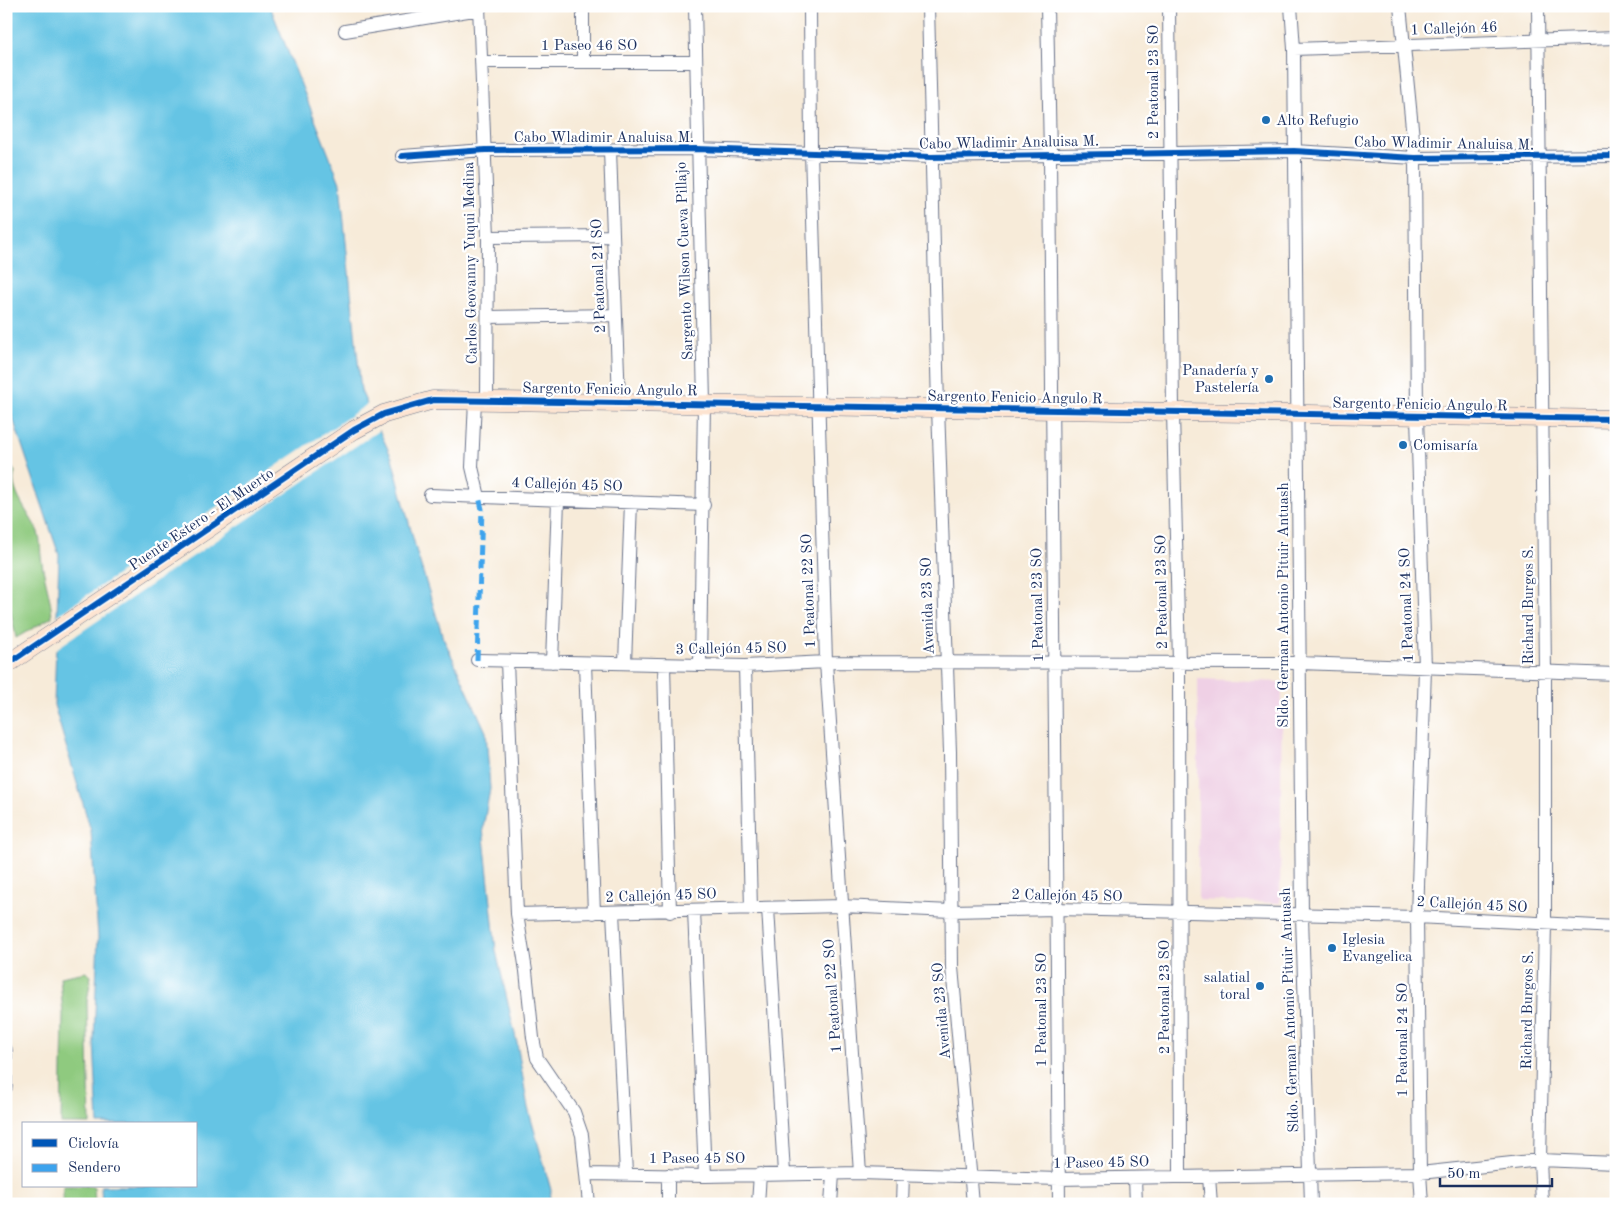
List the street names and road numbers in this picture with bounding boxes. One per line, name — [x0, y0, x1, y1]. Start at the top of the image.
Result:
street label: 1 Callejón 46 — [1410, 20, 1498, 39]
street label: 2 Peatonal 23 SO — [1147, 25, 1162, 139]
street label: 1 Paseo 46 SO — [541, 39, 637, 54]
street label: Cabo Wladimir Analuisa M. — [514, 131, 694, 146]
street label: Cabo Wladimir Analuisa M. — [919, 134, 1099, 153]
street label: Cabo Wladimir Analuisa M. — [1354, 135, 1534, 154]
street label: Carlos Geovanny Yuqui Medina — [462, 161, 481, 364]
street label: Sargento Wilson Cueva Pillajo — [675, 161, 696, 360]
street label: 2 Peatonal 21 SO — [590, 218, 609, 333]
street label: Sargento Fenicio Angulo R — [522, 381, 698, 400]
street label: Sargento Fenicio Angulo R — [927, 389, 1103, 408]
street label: Sargento Fenicio Angulo R — [1332, 396, 1508, 415]
street label: Puente Estero - El Muerto — [127, 466, 277, 574]
street label: 4 Callejón 45 SO — [511, 476, 623, 495]
street label: Sldo. German Antonio Pituir Antuash — [1277, 482, 1292, 728]
street label: 1 Peatonal 22 SO — [800, 533, 819, 648]
street label: 2 Peatonal 23 SO — [1154, 535, 1171, 649]
street label: Richard Burgos S. — [1522, 545, 1537, 665]
street label: 1 Peatonal 24 SO — [1398, 547, 1417, 662]
street label: 1 Peatonal 23 SO — [1030, 548, 1047, 662]
street label: Avenida 23 SO — [919, 557, 938, 655]
street label: 3 Callejón 45 SO — [675, 641, 787, 658]
street label: 2 Callejón 45 SO — [605, 887, 717, 906]
street label: Sldo. German Antonio Pituir Antuash — [1279, 887, 1302, 1133]
street label: 2 Callejón 45 SO — [1011, 888, 1123, 905]
street label: 2 Callejón 45 SO — [1416, 895, 1528, 916]
street label: 1 Peatonal 22 SO — [822, 938, 845, 1054]
street label: 2 Peatonal 23 SO — [1158, 940, 1173, 1054]
street label: Richard Burgos S. — [1520, 950, 1537, 1070]
street label: 1 Peatonal 23 SO — [1035, 953, 1050, 1067]
street label: Avenida 23 SO — [931, 962, 954, 1060]
street label: 1 Peatonal 24 SO — [1396, 983, 1411, 1097]
street label: 1 Paseo 45 SO — [649, 1152, 745, 1167]
street label: 1 Paseo 45 SO — [1053, 1155, 1149, 1172]

